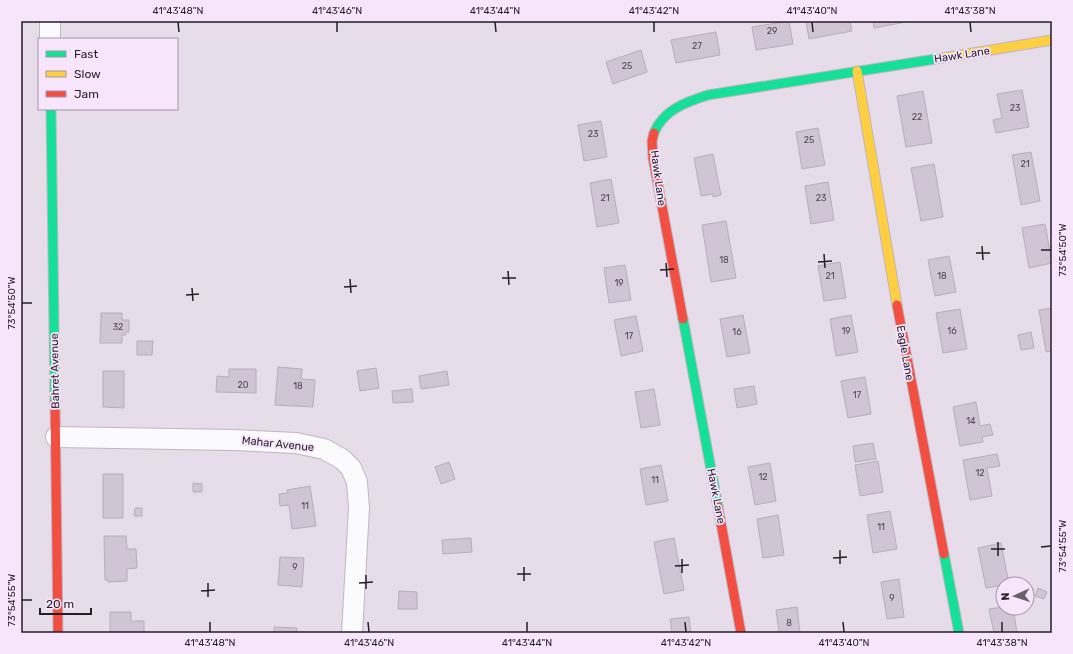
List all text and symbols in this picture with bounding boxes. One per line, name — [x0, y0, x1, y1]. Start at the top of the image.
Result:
text: 41°43'48"N — [153, 5, 203, 17]
text: 41°43'46"N — [312, 5, 362, 17]
text: 41°43'44"N — [470, 5, 520, 17]
text: 41°43'42"N — [629, 5, 679, 17]
text: 41°43'40"N — [787, 5, 837, 17]
text: 41°43'38"N — [944, 5, 996, 17]
house number: 29 — [767, 26, 777, 36]
legend — [38, 38, 178, 110]
house number: 27 — [692, 41, 702, 51]
street label: Hawk Lane — [933, 44, 991, 66]
text: Fast — [74, 47, 98, 61]
house number: 25 — [622, 61, 632, 71]
text: Slow — [74, 67, 101, 81]
text: Jam — [74, 87, 99, 101]
house number: 23 — [1010, 103, 1020, 113]
house number: 22 — [912, 112, 922, 122]
house number: 23 — [588, 129, 598, 139]
house number: 25 — [804, 135, 814, 145]
street label: Hawk Lane — [648, 149, 668, 207]
house number: 21 — [1020, 159, 1030, 169]
house number: 21 — [600, 193, 610, 203]
house number: 23 — [816, 193, 826, 203]
text: 73°54'50"W — [1057, 223, 1069, 277]
house number: 18 — [719, 255, 729, 265]
house number: 21 — [825, 271, 835, 281]
house number: 18 — [937, 271, 947, 281]
text: 73°54'50"W — [6, 276, 18, 330]
house number: 19 — [614, 278, 624, 288]
house number: 32 — [113, 322, 123, 332]
street label: Eagle Lane — [894, 324, 916, 382]
house number: 19 — [841, 326, 851, 336]
house number: 16 — [947, 326, 957, 336]
house number: 16 — [732, 327, 742, 337]
house number: 17 — [625, 331, 634, 341]
street label: Bahret Avenue — [48, 333, 62, 409]
house number: 20 — [238, 380, 249, 390]
house number: 18 — [293, 381, 303, 391]
house number: 17 — [853, 390, 862, 400]
house number: 14 — [966, 416, 976, 426]
street label: Mahar Avenue — [241, 434, 315, 454]
street label: Hawk Lane — [704, 467, 728, 525]
house number: 12 — [975, 468, 985, 478]
house number: 12 — [758, 472, 768, 482]
house number: 11 — [651, 475, 659, 485]
house number: 11 — [301, 501, 309, 511]
text: 73°54'55"W — [1057, 520, 1069, 572]
house number: 11 — [877, 522, 885, 532]
house number: 9 — [292, 562, 298, 572]
text: 73°54'55"W — [6, 574, 18, 626]
north arrow — [995, 576, 1035, 616]
scale bar — [40, 590, 91, 616]
text: N — [999, 592, 1012, 601]
house number: 9 — [889, 593, 895, 603]
text: 20 m — [46, 597, 74, 611]
house number: 8 — [786, 618, 792, 628]
text: 41°43'48"N — [185, 637, 235, 649]
text: 41°43'46"N — [344, 637, 394, 649]
text: 41°43'44"N — [502, 637, 552, 649]
text: 41°43'42"N — [661, 637, 711, 649]
text: 41°43'40"N — [819, 637, 869, 649]
text: 41°43'38"N — [976, 637, 1028, 649]

